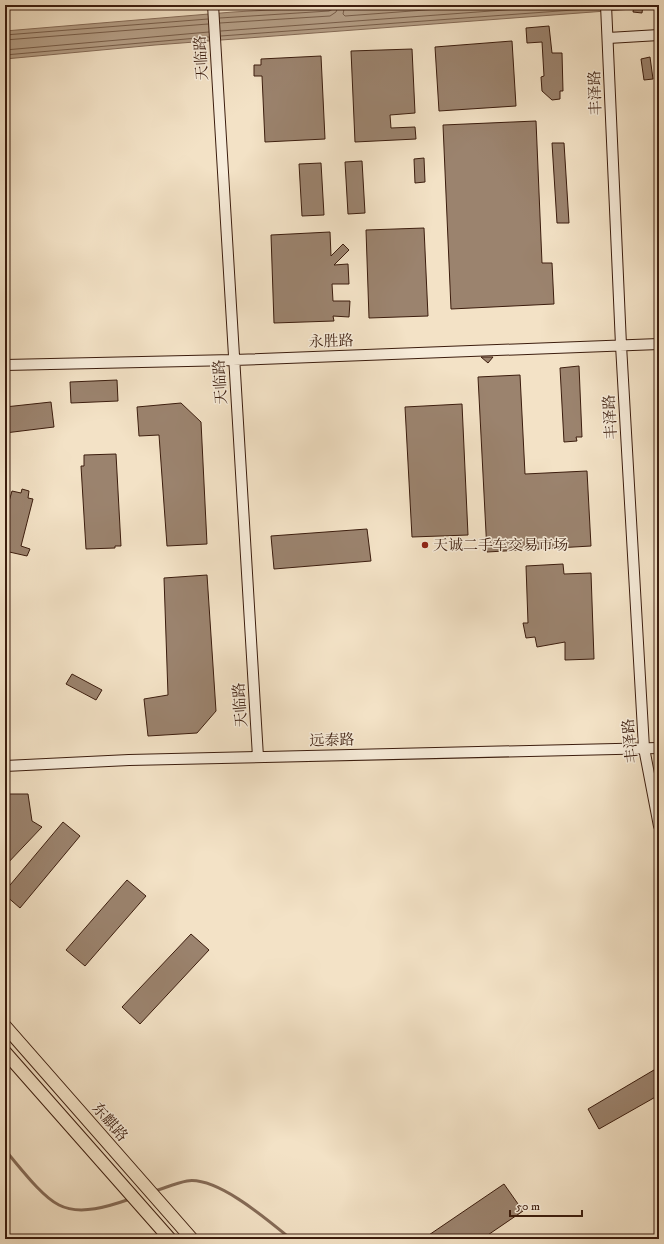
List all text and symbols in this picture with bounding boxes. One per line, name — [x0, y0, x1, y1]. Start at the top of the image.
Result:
street label: 天临路 — [191, 35, 212, 81]
street label: 丰泽路 — [585, 70, 606, 116]
street label: 永胜路 — [308, 331, 354, 352]
street label: 天临路 — [210, 359, 231, 405]
street label: 丰泽路 — [600, 394, 621, 440]
place label: 天诚二手车交易市场 — [433, 536, 568, 555]
marker: 天诚二手车交易市场 — [420, 540, 430, 550]
street label: 天临路 — [229, 682, 252, 728]
street label: 丰泽路 — [619, 718, 642, 764]
street label: 远泰路 — [309, 731, 355, 750]
street label: 东麒路 — [88, 1099, 132, 1146]
scale bar — [510, 1192, 582, 1218]
text: 50 m — [516, 1199, 540, 1214]

